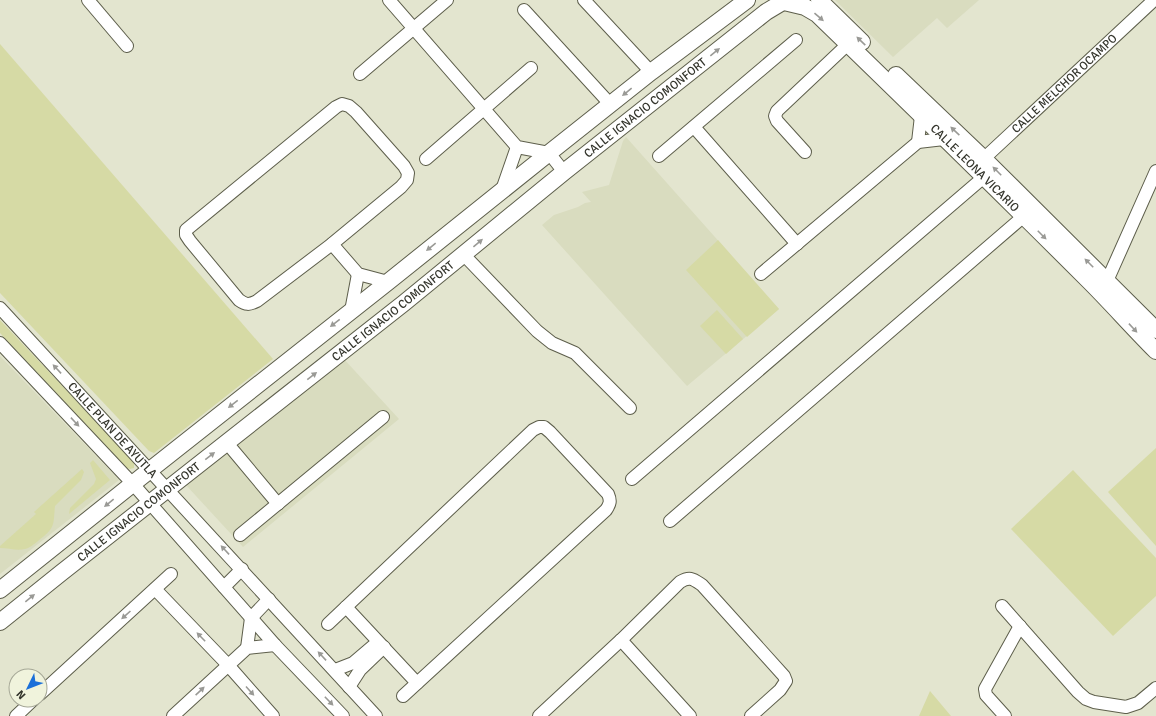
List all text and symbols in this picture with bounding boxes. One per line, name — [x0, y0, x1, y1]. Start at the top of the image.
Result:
one-way arrow — [814, 12, 824, 21]
street label: CALLE MELCHOR OCAMPO — [1009, 31, 1121, 137]
one-way arrow — [856, 37, 866, 46]
one-way arrow — [710, 48, 721, 56]
street label: CALLE IGNACIO COMONFORT — [581, 55, 710, 161]
one-way arrow — [622, 87, 633, 96]
street label: CALLE LEONA VICARIO — [927, 121, 1022, 215]
one-way arrow — [950, 126, 960, 136]
one-way arrow — [992, 166, 1002, 176]
one-way arrow — [1037, 230, 1047, 240]
one-way arrow — [473, 239, 484, 248]
one-way arrow — [426, 243, 437, 252]
street label: CALLE IGNACIO COMONFORT — [329, 258, 457, 365]
one-way arrow — [1084, 258, 1094, 268]
one-way arrow — [330, 319, 341, 328]
one-way arrow — [1128, 323, 1138, 333]
one-way arrow — [52, 364, 62, 374]
one-way arrow — [306, 371, 317, 380]
street label: CALLE PLAN DE AYUTLA — [64, 379, 160, 482]
one-way arrow — [228, 400, 239, 408]
one-way arrow — [70, 417, 80, 427]
one-way arrow — [204, 452, 215, 460]
street label: CALLE IGNACIO COMONFORT — [74, 459, 203, 565]
one-way arrow — [104, 499, 114, 508]
one-way arrow — [220, 545, 229, 555]
one-way arrow — [25, 593, 36, 602]
one-way arrow — [121, 610, 131, 620]
one-way arrow — [196, 632, 205, 642]
one-way arrow — [317, 651, 327, 661]
north arrow — [8, 668, 48, 708]
one-way arrow — [246, 685, 255, 696]
one-way arrow — [195, 686, 205, 695]
text: N — [14, 687, 28, 702]
one-way arrow — [324, 696, 333, 706]

